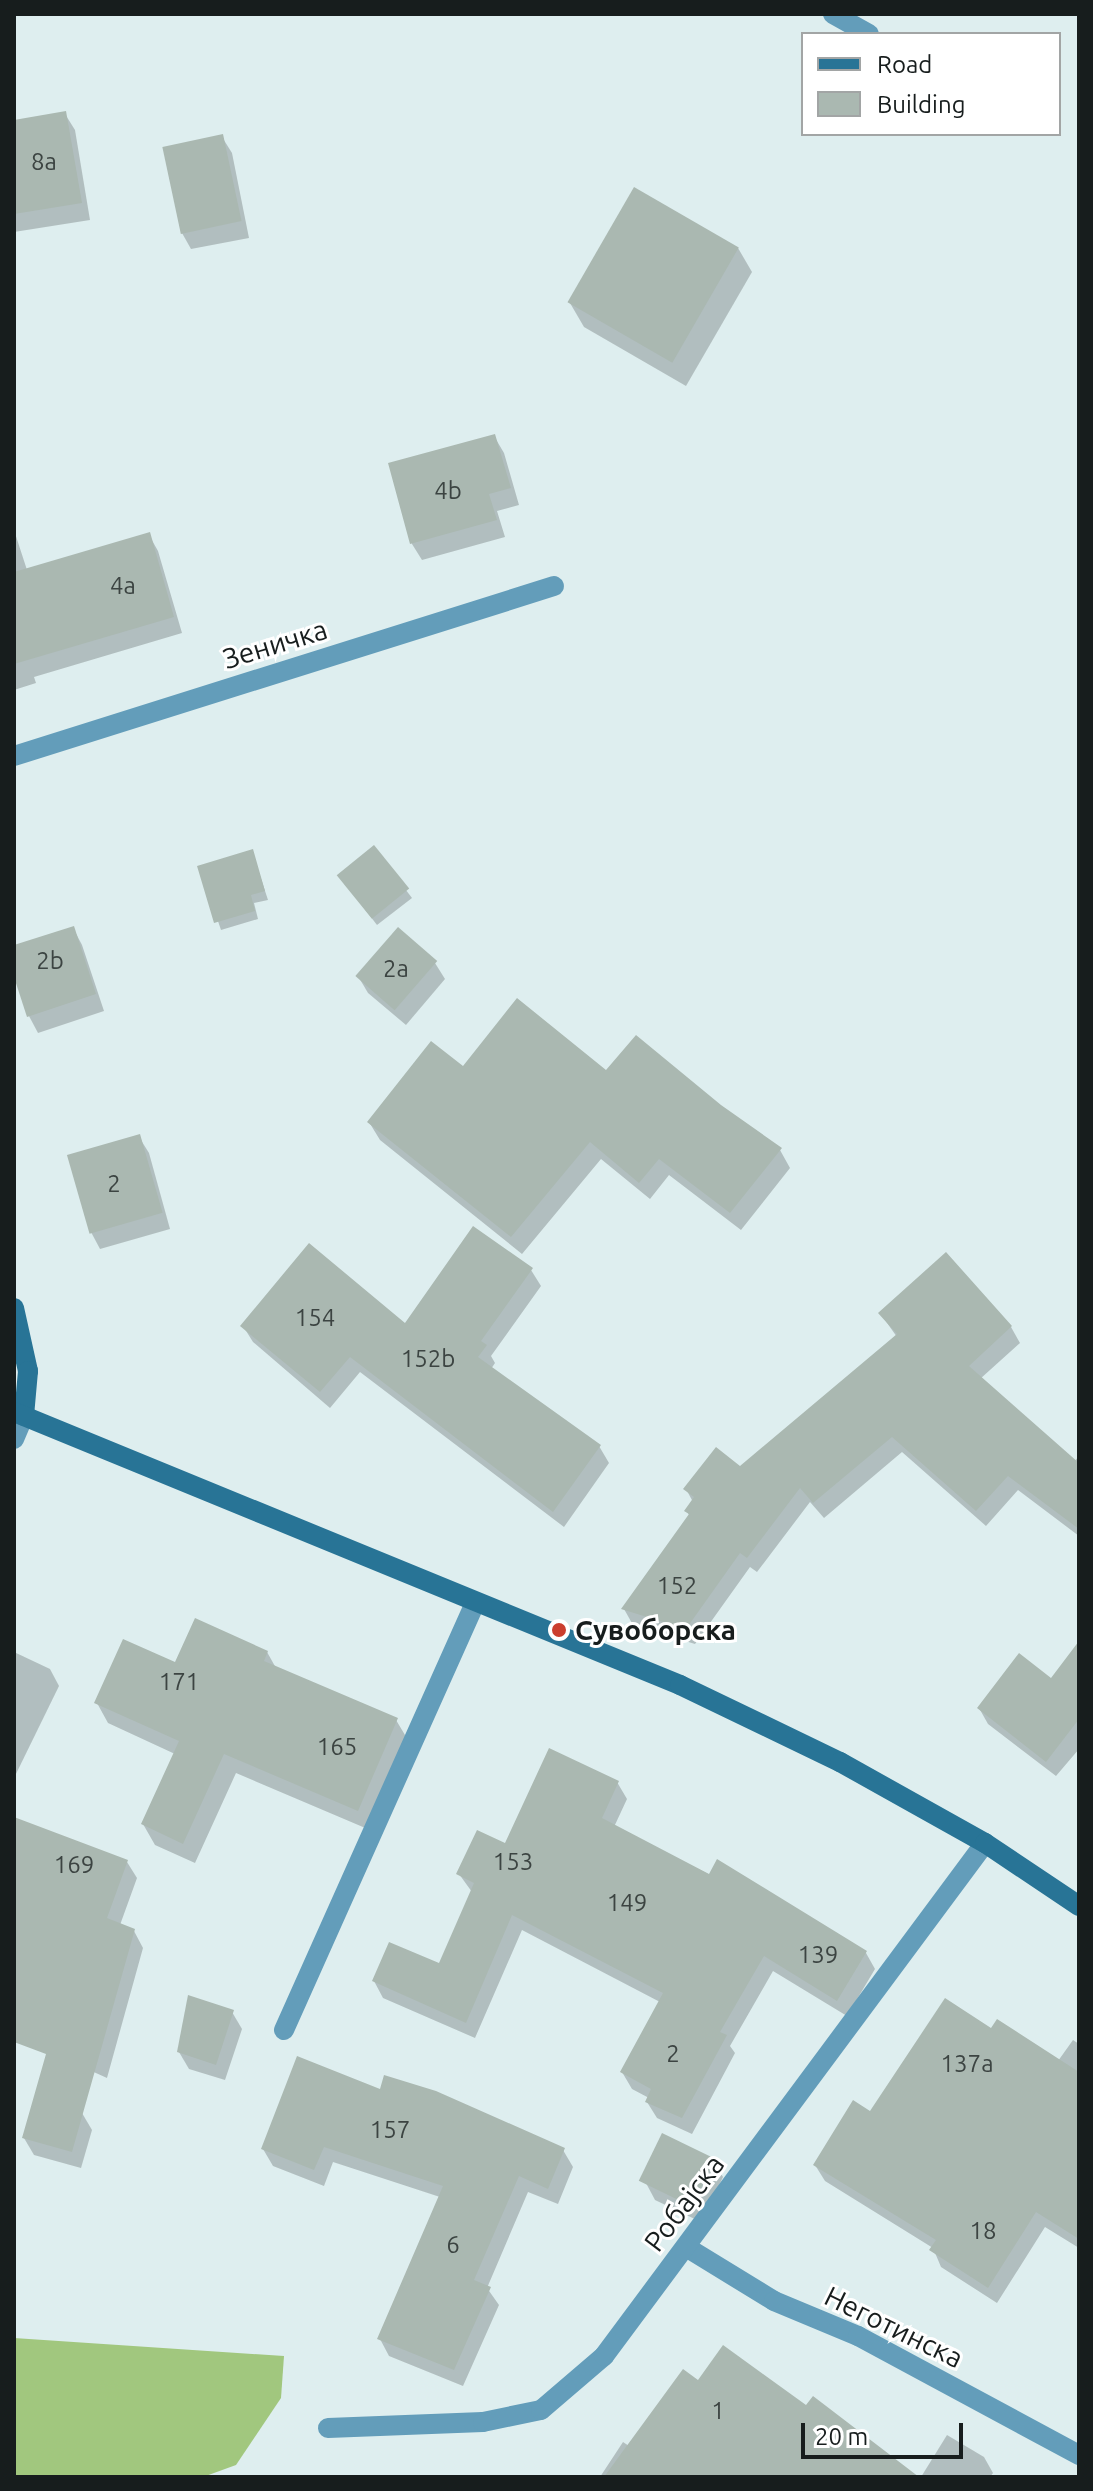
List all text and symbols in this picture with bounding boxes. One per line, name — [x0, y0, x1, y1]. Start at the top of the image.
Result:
legend — [801, 32, 1061, 136]
text: Road — [877, 51, 932, 78]
text: Building — [877, 91, 965, 118]
house number: 8a — [31, 148, 57, 176]
house number: 4b — [434, 477, 462, 505]
house number: 4a — [110, 572, 136, 600]
street label: Зеничка — [219, 612, 331, 676]
house number: 2b — [36, 947, 64, 975]
house number: 2a — [383, 955, 409, 983]
house number: 2 — [107, 1170, 121, 1198]
house number: 154 — [295, 1304, 335, 1332]
house number: 152b — [401, 1345, 455, 1373]
house number: 152 — [657, 1572, 697, 1600]
place label: Сувоборска — [575, 1613, 736, 1647]
marker: Сувоборска — [550, 1621, 568, 1639]
house number: 171 — [159, 1668, 199, 1696]
house number: 165 — [317, 1733, 357, 1761]
house number: 153 — [493, 1848, 533, 1876]
house number: 169 — [54, 1851, 94, 1879]
house number: 149 — [607, 1889, 647, 1917]
house number: 139 — [798, 1941, 838, 1969]
house number: 2 — [666, 2040, 680, 2068]
house number: 137a — [941, 2050, 993, 2078]
house number: 157 — [370, 2116, 410, 2144]
street label: Робајска — [637, 2148, 731, 2258]
house number: 18 — [969, 2217, 997, 2245]
house number: 6 — [446, 2231, 460, 2259]
street label: Неготинска — [819, 2279, 969, 2375]
house number: 1 — [711, 2397, 725, 2425]
scale bar — [805, 2407, 967, 2457]
text: 20 m — [815, 2423, 868, 2450]

